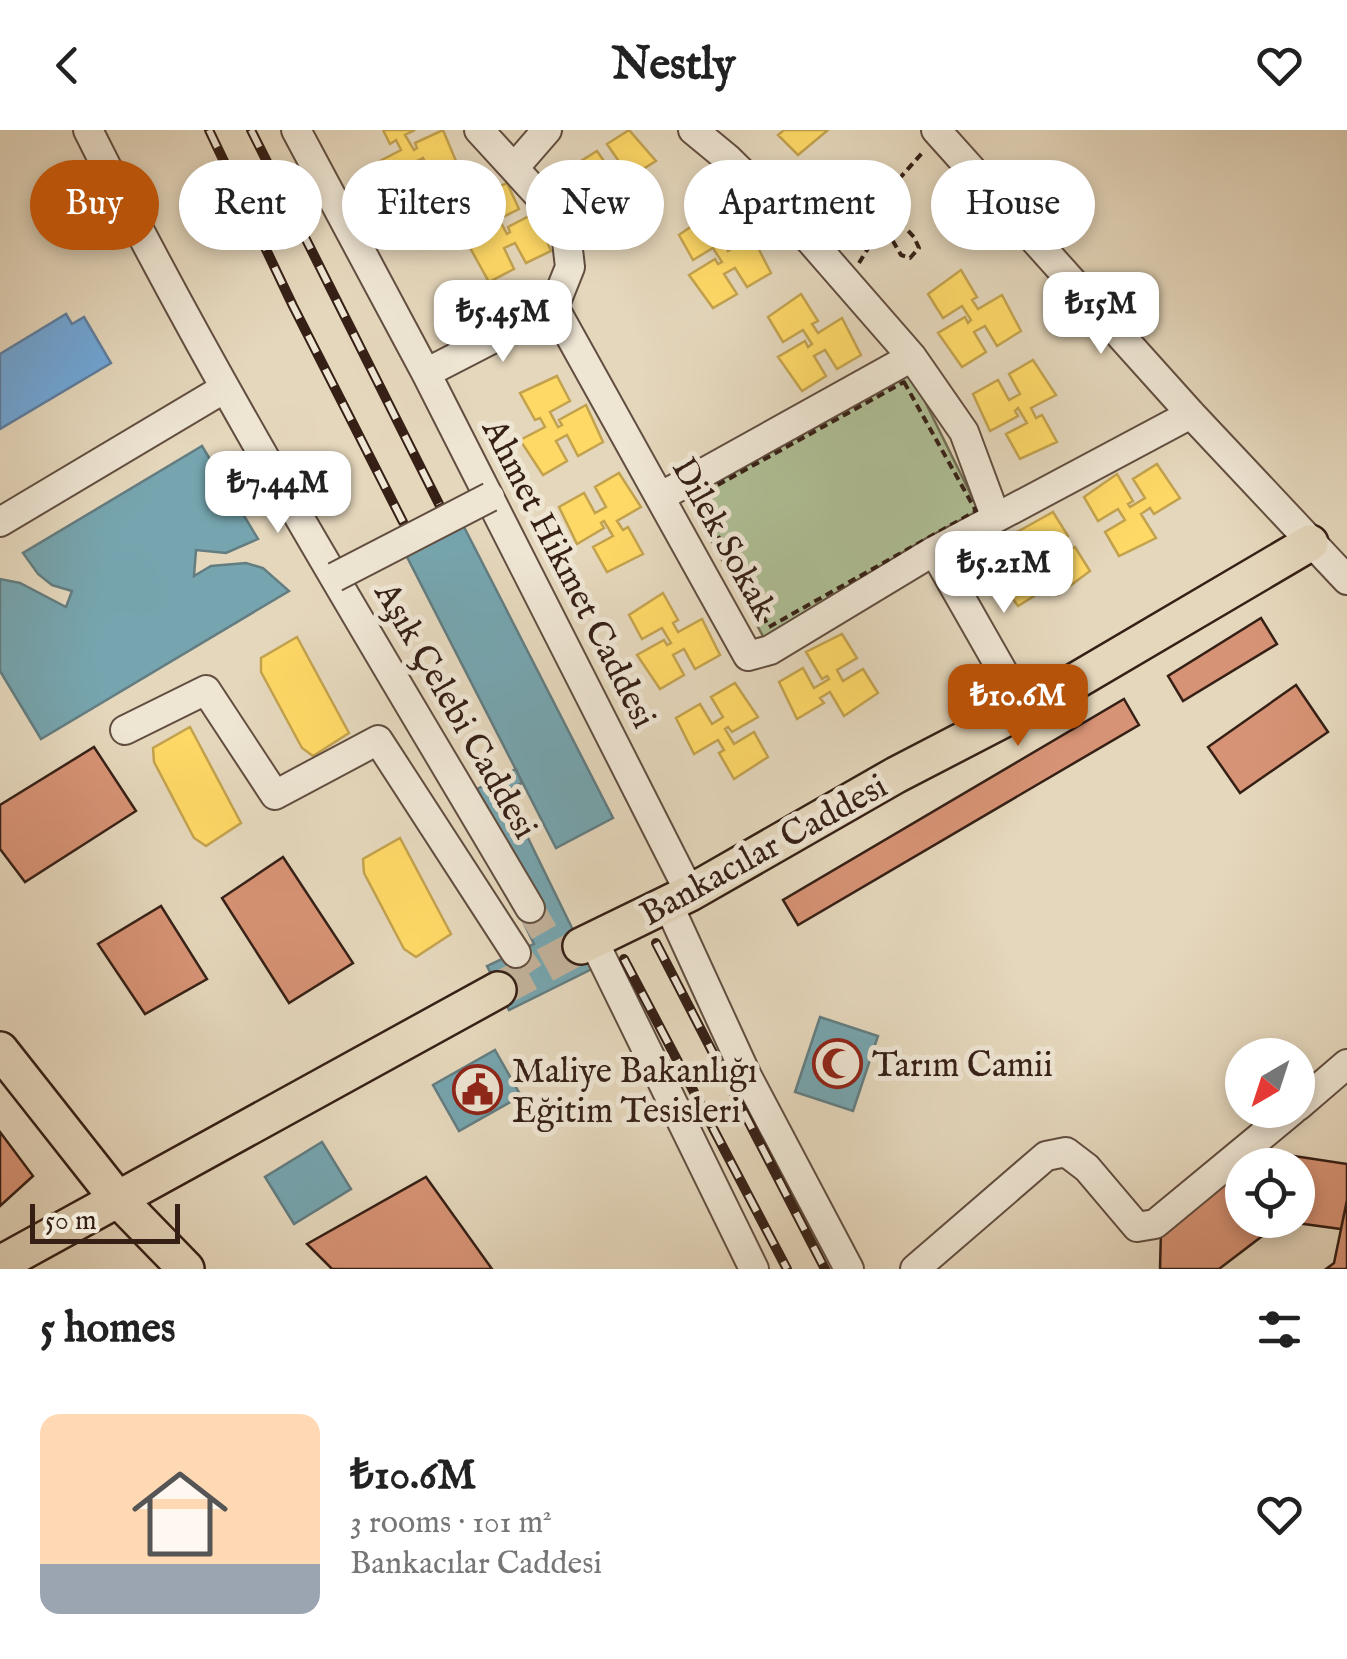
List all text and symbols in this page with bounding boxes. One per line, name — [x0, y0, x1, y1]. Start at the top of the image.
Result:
text: Nestly — [612, 37, 735, 94]
icon: back — [40, 38, 95, 93]
icon: heart — [1252, 38, 1307, 93]
chip: Buy — [30, 160, 159, 250]
chip: Rent — [179, 160, 322, 250]
chip: Filters — [342, 160, 506, 250]
chip: New — [526, 160, 664, 250]
chip: Apartment — [684, 160, 911, 250]
chip: House — [931, 160, 1095, 250]
pin: ₺15M — [1042, 272, 1160, 357]
pin: ₺5.45M — [422, 280, 584, 365]
text: ₺15M — [1065, 284, 1137, 325]
text: ₺5.45M — [456, 292, 550, 333]
street label: Ahmet Hikmet Caddesi — [470, 411, 665, 736]
street label: Dilek Sokak — [660, 450, 786, 628]
pin: ₺7.44M — [197, 451, 359, 536]
text: ₺7.44M — [227, 463, 329, 504]
pin: ₺5.21M — [923, 531, 1085, 616]
text: ₺5.21M — [957, 543, 1051, 584]
street label: Aşık Çelebi Caddesi — [363, 574, 547, 848]
pin: ₺10.6M — [937, 664, 1099, 749]
text: ₺10.6M — [970, 676, 1066, 717]
street label: Bankacılar Caddesi — [633, 765, 896, 938]
mosque icon: Tarım Camii — [811, 1038, 863, 1090]
north arrow — [1225, 1038, 1315, 1128]
map controls — [1225, 1038, 1315, 1238]
place label: Tarım Camii — [872, 1044, 1053, 1089]
place label: Maliye Bakanlığı Eğitim Tesisleri — [512, 1050, 757, 1135]
public building icon: Maliye Bakanlığı Eğitim Tesisleri — [451, 1064, 503, 1116]
button: locate — [1225, 1148, 1315, 1238]
scale bar — [30, 1199, 180, 1244]
text: 50 m — [45, 1204, 97, 1239]
icon: filters — [1252, 1302, 1307, 1357]
text: 5 homes — [40, 1303, 176, 1356]
text: ₺10.6M — [350, 1450, 476, 1503]
icon: home — [120, 1454, 240, 1574]
icon: heart — [1252, 1487, 1307, 1542]
text: 3 rooms · 101 m² — [350, 1503, 552, 1544]
text: Bankacılar Caddesi — [350, 1544, 602, 1585]

